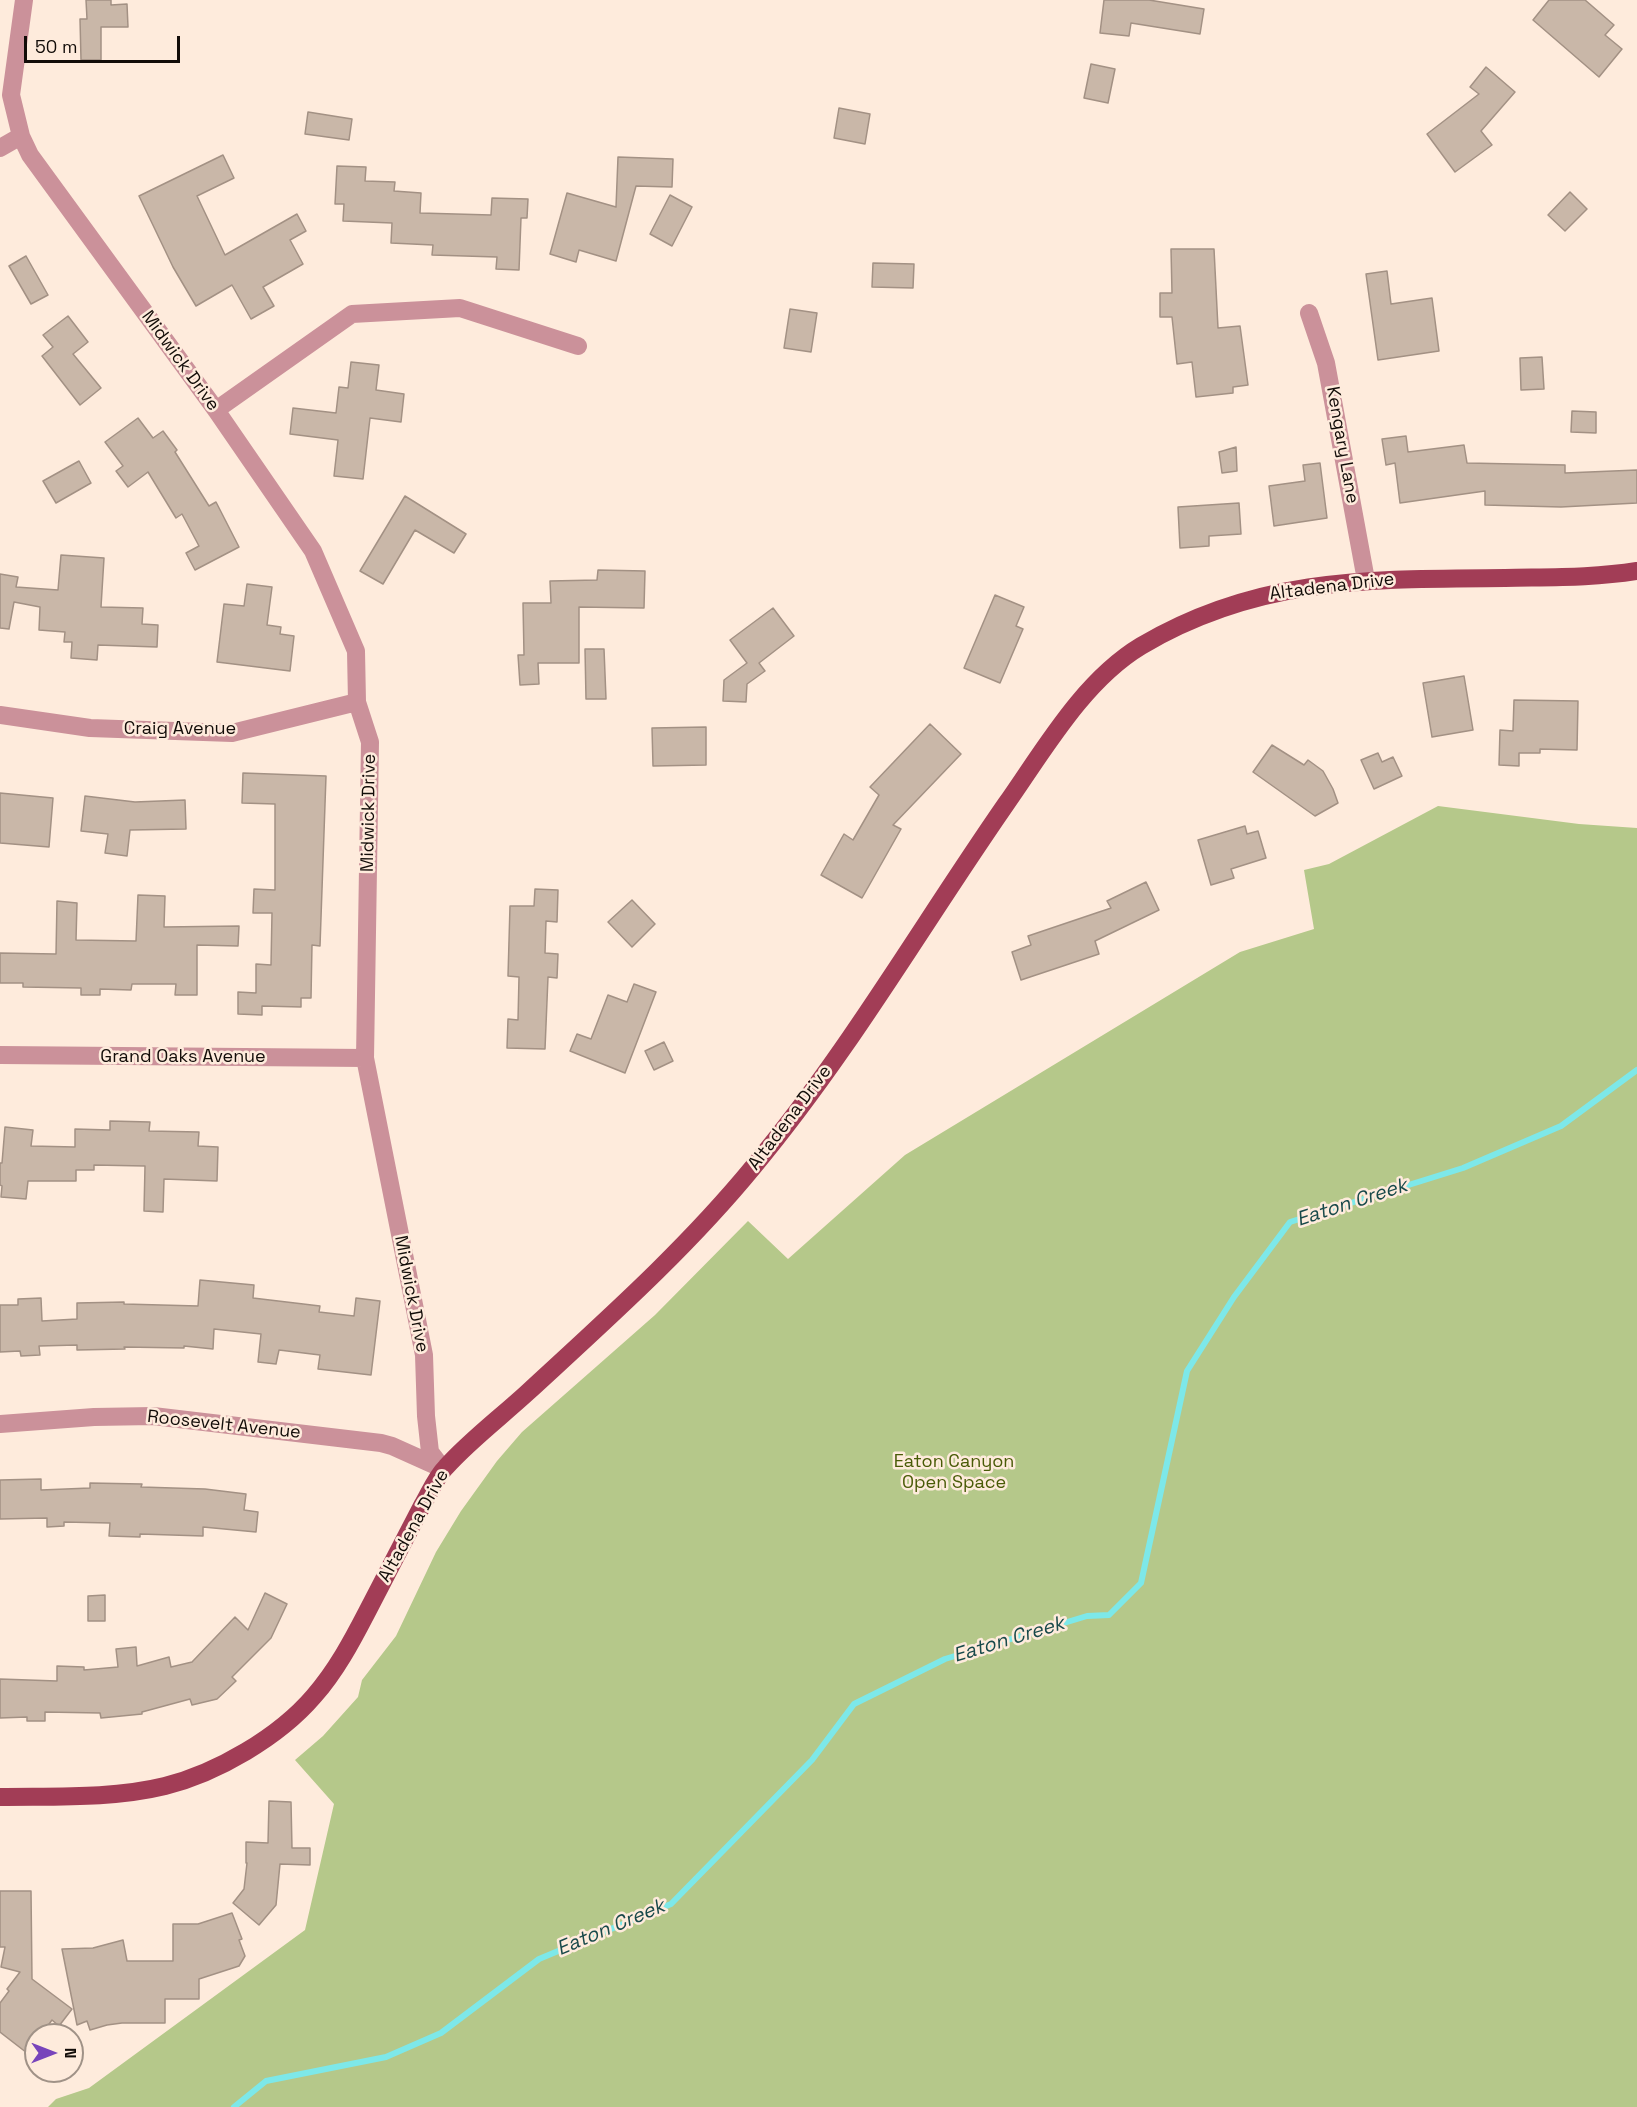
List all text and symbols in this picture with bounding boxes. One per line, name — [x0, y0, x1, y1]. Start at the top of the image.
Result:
scale bar — [27, 24, 183, 62]
text: 50 m — [35, 35, 77, 58]
street label: Midwick Drive — [136, 307, 224, 415]
street label: Kengary Lane — [1321, 385, 1363, 505]
street label: Altadena Drive — [1268, 569, 1396, 605]
street label: Craig Avenue — [124, 718, 236, 740]
street label: Midwick Drive — [357, 754, 381, 872]
street label: Grand Oaks Avenue — [100, 1046, 266, 1068]
street label: Altadena Drive — [744, 1061, 836, 1175]
water label: Eaton Creek — [1294, 1174, 1410, 1232]
street label: Midwick Drive — [389, 1234, 433, 1354]
street label: Roosevelt Avenue — [146, 1406, 302, 1444]
park label: Eaton Canyon Open Space — [894, 1451, 1014, 1494]
street label: Altadena Drive — [374, 1466, 454, 1586]
water label: Eaton Creek — [950, 1612, 1068, 1668]
water label: Eaton Creek — [553, 1894, 669, 1962]
north arrow — [24, 2023, 84, 2083]
text: N — [60, 2048, 81, 2058]

